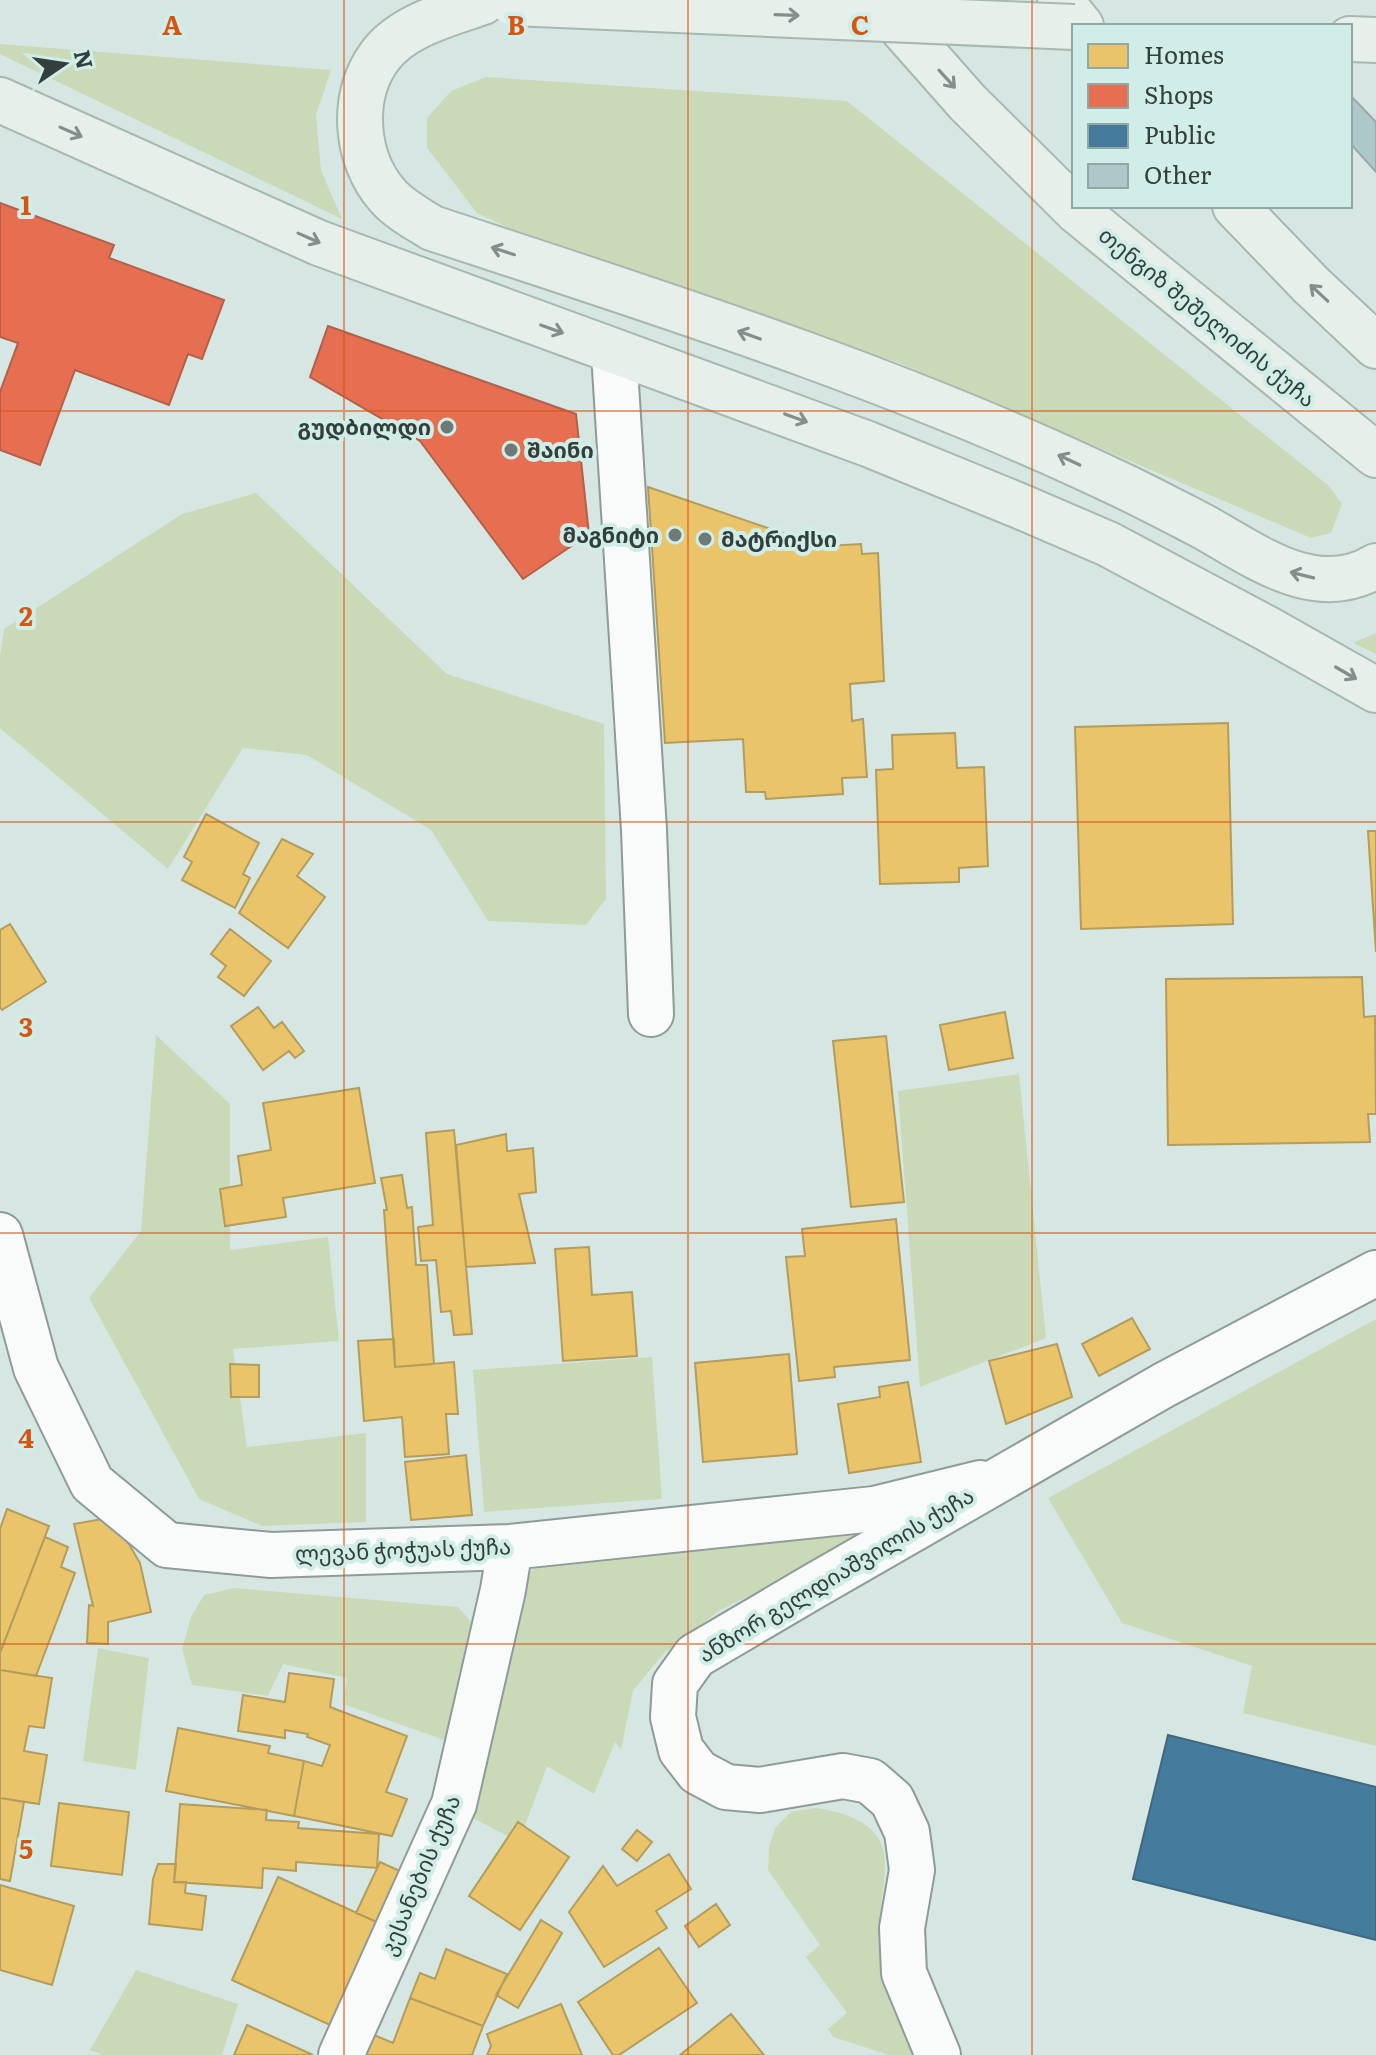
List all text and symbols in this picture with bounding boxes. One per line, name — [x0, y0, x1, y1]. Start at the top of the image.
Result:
text: A — [162, 4, 182, 43]
text: B — [507, 4, 525, 43]
text: C — [851, 4, 869, 43]
one-way arrow — [773, 8, 800, 23]
north arrow — [24, 24, 104, 104]
legend — [1072, 24, 1352, 208]
text: Homes — [1144, 36, 1224, 71]
text: N — [67, 46, 103, 72]
one-way arrow — [938, 69, 956, 89]
text: Shops — [1144, 76, 1213, 111]
text: Public — [1144, 116, 1215, 151]
one-way arrow — [59, 125, 83, 140]
text: Other — [1144, 156, 1212, 191]
text: 1 — [21, 184, 32, 223]
street label: თენგიზ შეშელიძის ქუჩა — [1092, 218, 1324, 414]
one-way arrow — [296, 231, 320, 246]
one-way arrow — [490, 243, 515, 258]
one-way arrow — [1309, 284, 1329, 302]
one-way arrow — [539, 323, 564, 337]
one-way arrow — [737, 327, 762, 341]
place label: გუდბილდი — [298, 409, 431, 442]
one-way arrow — [784, 412, 808, 426]
marker: გუდბილდი — [438, 418, 456, 436]
place label: შაინი — [527, 432, 594, 465]
marker: შაინი — [502, 441, 520, 459]
one-way arrow — [1057, 452, 1082, 467]
place label: მაგნიტი — [563, 517, 659, 550]
place label: მატრიქსი — [721, 521, 837, 554]
marker: მაგნიტი — [666, 526, 684, 544]
marker: მატრიქსი — [696, 530, 714, 548]
one-way arrow — [1289, 567, 1315, 582]
text: 2 — [19, 595, 33, 634]
one-way arrow — [1333, 666, 1357, 681]
text: 3 — [19, 1006, 33, 1045]
text: 4 — [18, 1417, 34, 1456]
street label: ანზორ გელდიაშვილის ქუჩა — [691, 1478, 979, 1669]
street label: ლევან ჭოჭუას ქუჩა — [294, 1528, 512, 1569]
street label: კესანების ქუჩა — [370, 1789, 467, 1960]
text: 5 — [19, 1828, 33, 1867]

